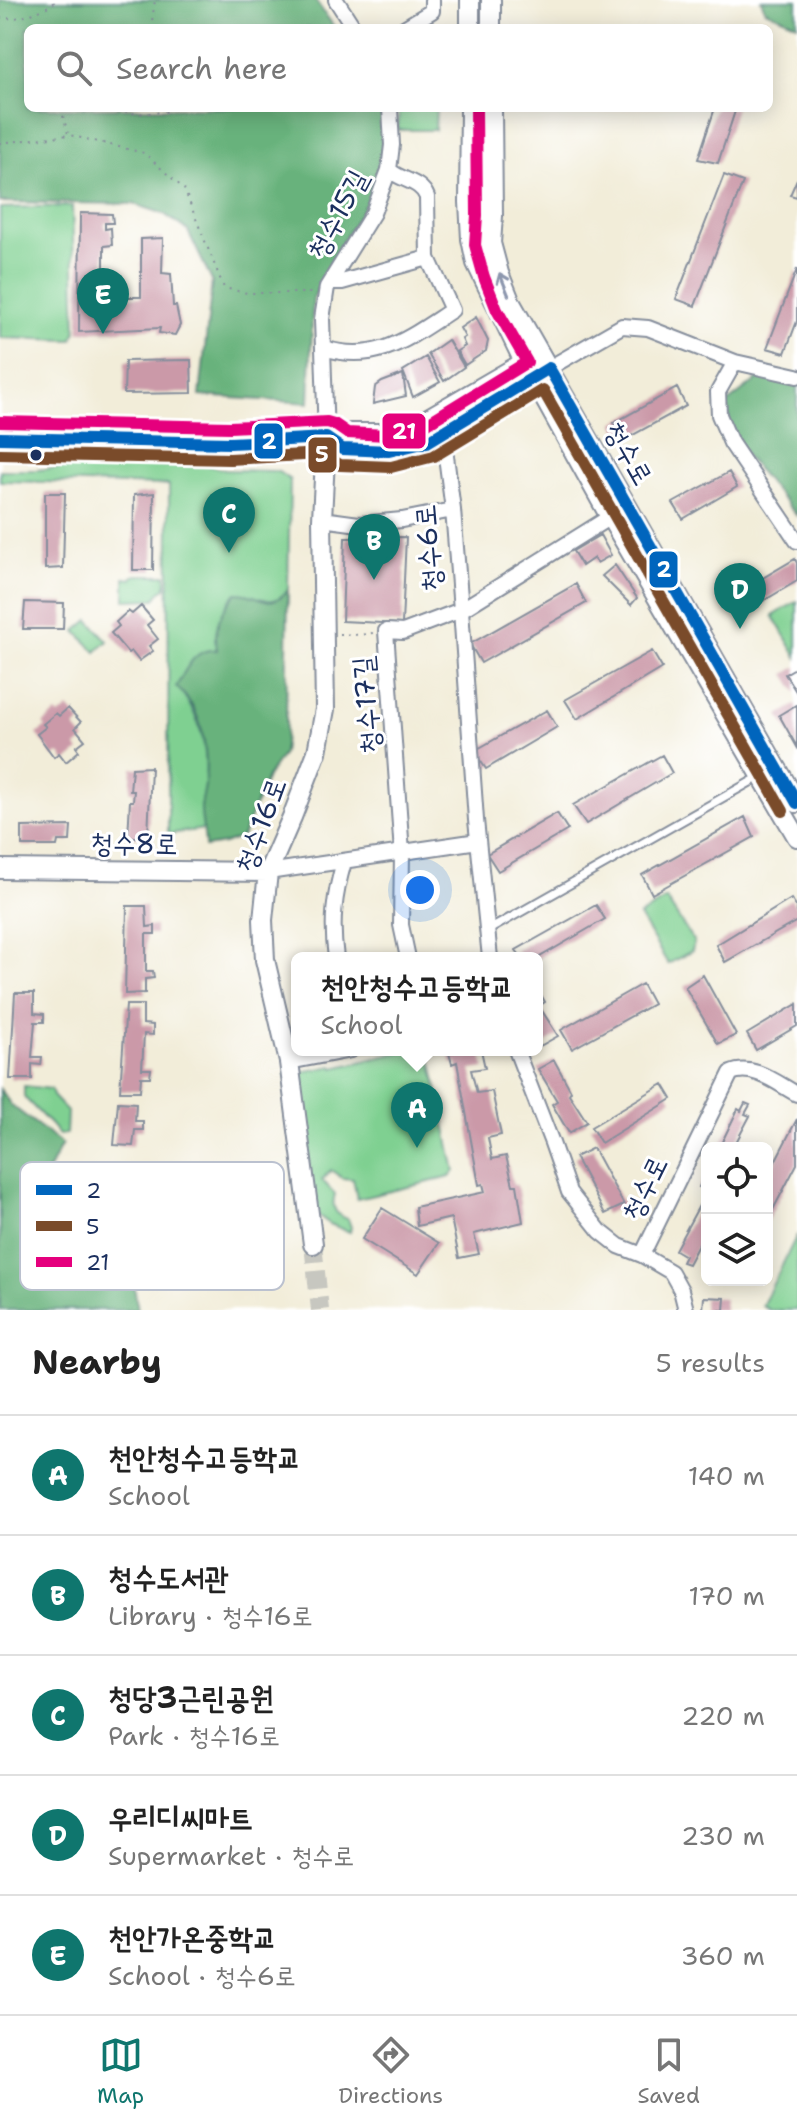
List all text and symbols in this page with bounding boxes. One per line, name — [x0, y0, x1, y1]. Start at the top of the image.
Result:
search box — [24, 24, 773, 112]
icon: search — [52, 46, 96, 90]
text: Search here — [116, 48, 287, 89]
street label: 청수15길 — [298, 163, 376, 265]
pin: E — [77, 268, 129, 334]
one-way arrow — [495, 272, 510, 297]
line badge: 21 — [381, 412, 427, 450]
street label: 청수로 — [596, 414, 662, 492]
text: 21 — [392, 417, 416, 446]
line badge: 2 — [253, 422, 284, 460]
text: 2 — [261, 427, 277, 456]
line badge: 5 — [307, 436, 338, 474]
text: 5 — [315, 440, 329, 469]
unlabelled marker — [28, 447, 44, 463]
pin: C — [203, 487, 255, 553]
street label: 청수6로 — [405, 503, 451, 593]
pin: B — [348, 514, 400, 580]
line badge: 2 — [648, 550, 679, 589]
text: 2 — [656, 555, 672, 584]
pin: D — [714, 563, 766, 629]
street label: 청수17길 — [343, 655, 389, 755]
street label: 청수16로 — [225, 772, 295, 878]
street label: 청수8로 — [90, 823, 178, 863]
your location — [400, 870, 440, 910]
popup — [291, 952, 543, 1056]
text: 천안청수고등학교 — [320, 966, 514, 1007]
text: School — [320, 1007, 402, 1042]
pin: A — [391, 1082, 443, 1148]
map controls — [701, 1142, 773, 1286]
button: locate — [701, 1142, 773, 1214]
street label: 청수로 — [612, 1149, 676, 1227]
legend — [20, 1162, 284, 1290]
text: 2 — [86, 1176, 101, 1205]
text: 5 — [86, 1212, 100, 1241]
button: layers — [701, 1214, 773, 1286]
text: 21 — [86, 1248, 110, 1277]
text: Nearby — [32, 1339, 162, 1385]
text: 5 results — [656, 1345, 765, 1380]
text: 천안청수고등학교 — [108, 1437, 301, 1478]
text: A — [48, 1458, 68, 1493]
text: 140 m — [688, 1458, 765, 1493]
text: School — [108, 1478, 190, 1513]
text: 청수도서관 — [108, 1557, 229, 1598]
text: B — [50, 1578, 66, 1613]
text: 170 m — [688, 1578, 765, 1613]
text: Library · 청수16로 — [108, 1598, 313, 1633]
text: 청당3근린공원 — [108, 1677, 274, 1718]
text: C — [50, 1698, 66, 1733]
text: 220 m — [681, 1698, 765, 1733]
text: Park · 청수16로 — [108, 1718, 280, 1753]
text: 우리디씨마트 — [108, 1797, 253, 1838]
text: D — [49, 1818, 67, 1853]
text: 230 m — [681, 1818, 765, 1853]
text: Supermarket · 청수로 — [108, 1838, 354, 1873]
text: 천안가온중학교 — [108, 1917, 277, 1958]
text: E — [49, 1938, 67, 1973]
text: 360 m — [680, 1938, 765, 1973]
text: School · 청수6로 — [108, 1958, 296, 1993]
tab: Map — [97, 2033, 144, 2110]
tab: Directions — [338, 2033, 443, 2110]
tab: Saved — [637, 2033, 700, 2110]

